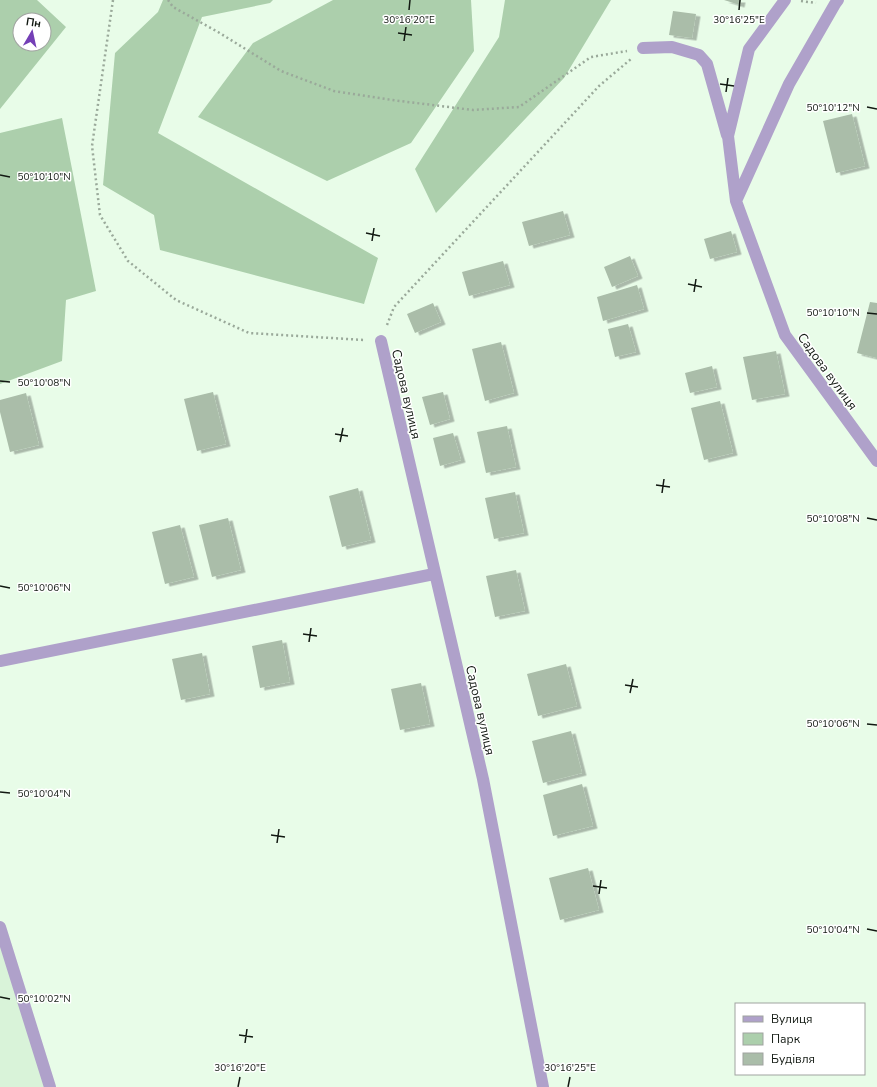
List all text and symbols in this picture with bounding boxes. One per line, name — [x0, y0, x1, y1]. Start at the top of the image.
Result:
north arrow — [12, 12, 52, 52]
text: 30°16'20"E — [383, 13, 435, 27]
text: 30°16'25"E — [713, 13, 765, 27]
text: Пн — [25, 14, 42, 31]
text: 50°10'12"N — [806, 101, 860, 115]
text: 50°10'10"N — [17, 170, 71, 184]
text: 50°10'10"N — [806, 306, 860, 320]
street label: Садова вулиця — [793, 329, 861, 414]
street label: Садова вулиця — [387, 348, 425, 441]
text: 50°10'08"N — [17, 376, 71, 390]
text: 50°10'08"N — [806, 512, 860, 526]
text: 50°10'06"N — [17, 581, 71, 595]
street label: Садова вулиця — [461, 664, 499, 757]
text: 50°10'06"N — [806, 717, 860, 731]
text: 50°10'04"N — [17, 787, 71, 801]
text: 50°10'04"N — [806, 923, 860, 937]
text: 50°10'02"N — [17, 992, 71, 1006]
legend — [735, 1003, 865, 1075]
text: Вулиця — [771, 1011, 813, 1027]
text: Парк — [771, 1031, 801, 1047]
text: Будівля — [771, 1051, 815, 1067]
text: 30°16'20"E — [214, 1061, 266, 1075]
text: 30°16'25"E — [544, 1061, 596, 1075]

